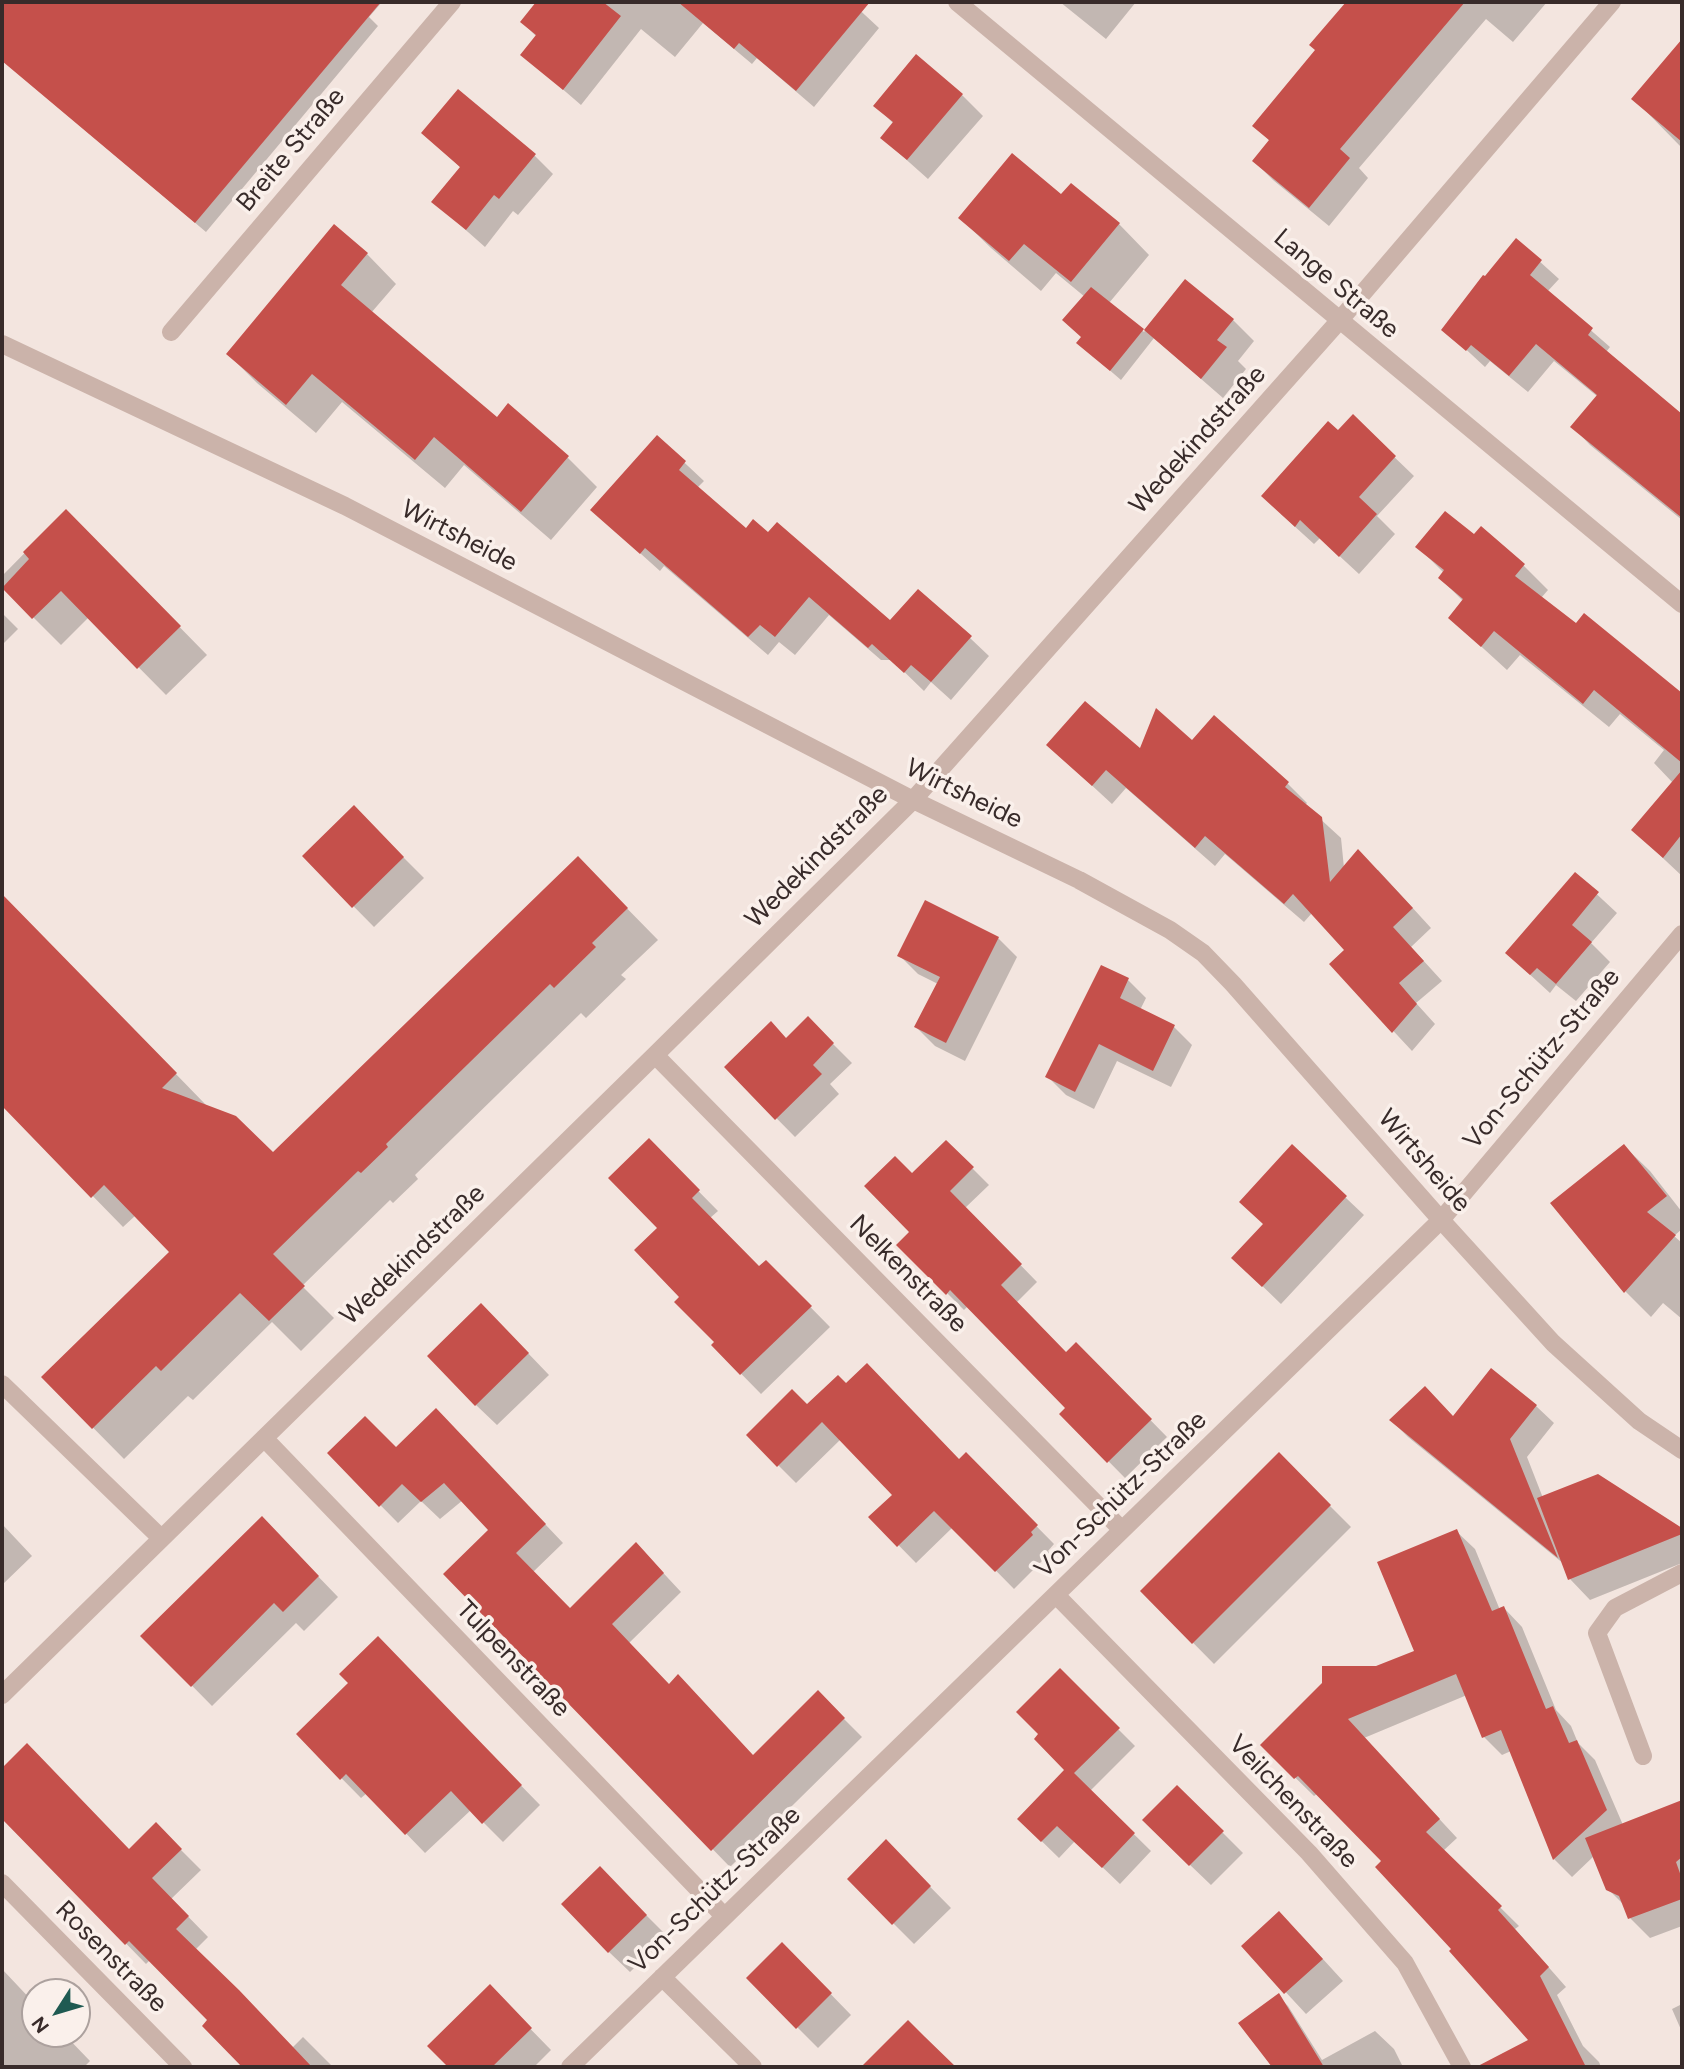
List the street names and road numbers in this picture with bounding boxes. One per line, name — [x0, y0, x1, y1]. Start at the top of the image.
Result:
street label: Breite Straße — [230, 82, 352, 218]
street label: Lange Straße — [1267, 223, 1405, 345]
street label: Wedekindstraße — [1123, 359, 1273, 521]
street label: Wirtsheide — [396, 494, 522, 578]
street label: Wirtsheide — [901, 752, 1027, 836]
street label: Wedekindstraße — [739, 779, 895, 935]
street label: Von-Schütz-Straße — [1457, 962, 1627, 1156]
street label: Wirtsheide — [1371, 1103, 1477, 1219]
street label: Wedekindstraße — [334, 1178, 492, 1332]
street label: Nelkenstraße — [843, 1209, 973, 1339]
street label: Von-Schütz-Straße — [1029, 1405, 1213, 1585]
street label: Tulpenstraße — [450, 1594, 576, 1724]
street label: Veilchenstraße — [1222, 1729, 1364, 1875]
street label: Von-Schütz-Straße — [623, 1800, 807, 1980]
street label: Rosenstraße — [49, 1895, 173, 2019]

